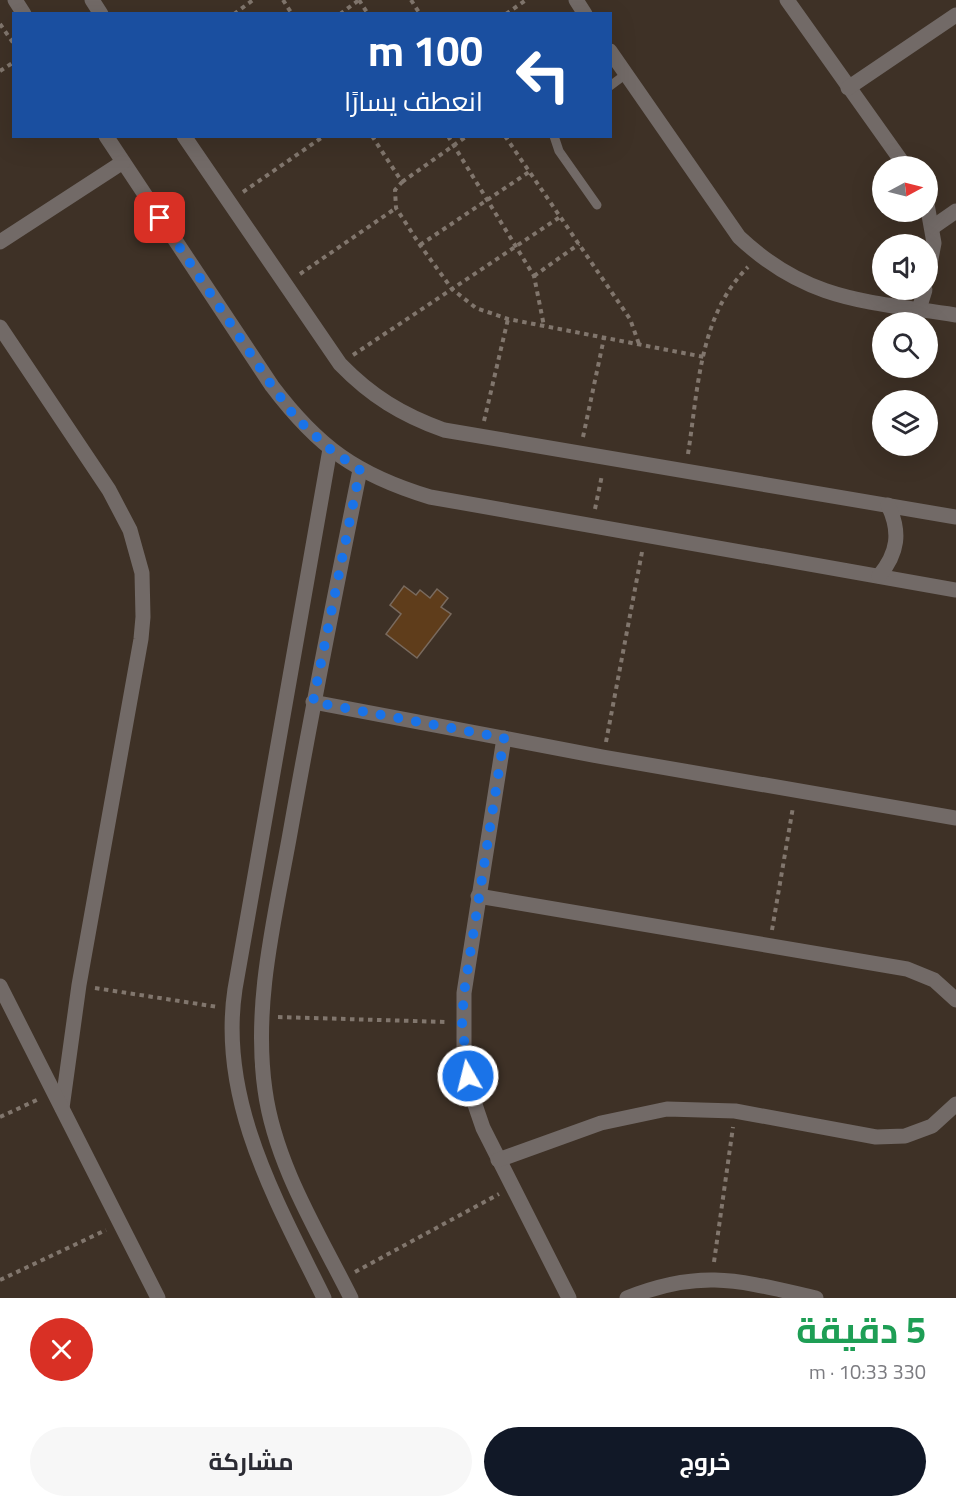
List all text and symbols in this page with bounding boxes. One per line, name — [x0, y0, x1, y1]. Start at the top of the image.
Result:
text: 100 m — [368, 11, 483, 90]
icon: left — [504, 36, 582, 114]
text: انعطف يسارًا — [344, 76, 483, 126]
north arrow — [872, 156, 938, 222]
map controls — [872, 156, 938, 456]
pin — [134, 192, 185, 243]
icon: arrive — [143, 201, 176, 234]
button: sound — [872, 234, 938, 300]
button: search — [872, 312, 938, 378]
button: layers — [872, 390, 938, 456]
position arrow — [436, 1044, 500, 1108]
text: 5 دقيقة — [796, 1296, 926, 1364]
button: close — [30, 1318, 93, 1381]
text: 330 m · 10:33 — [809, 1353, 926, 1390]
button: مشاركة — [30, 1427, 472, 1496]
button: خروج — [484, 1427, 926, 1496]

